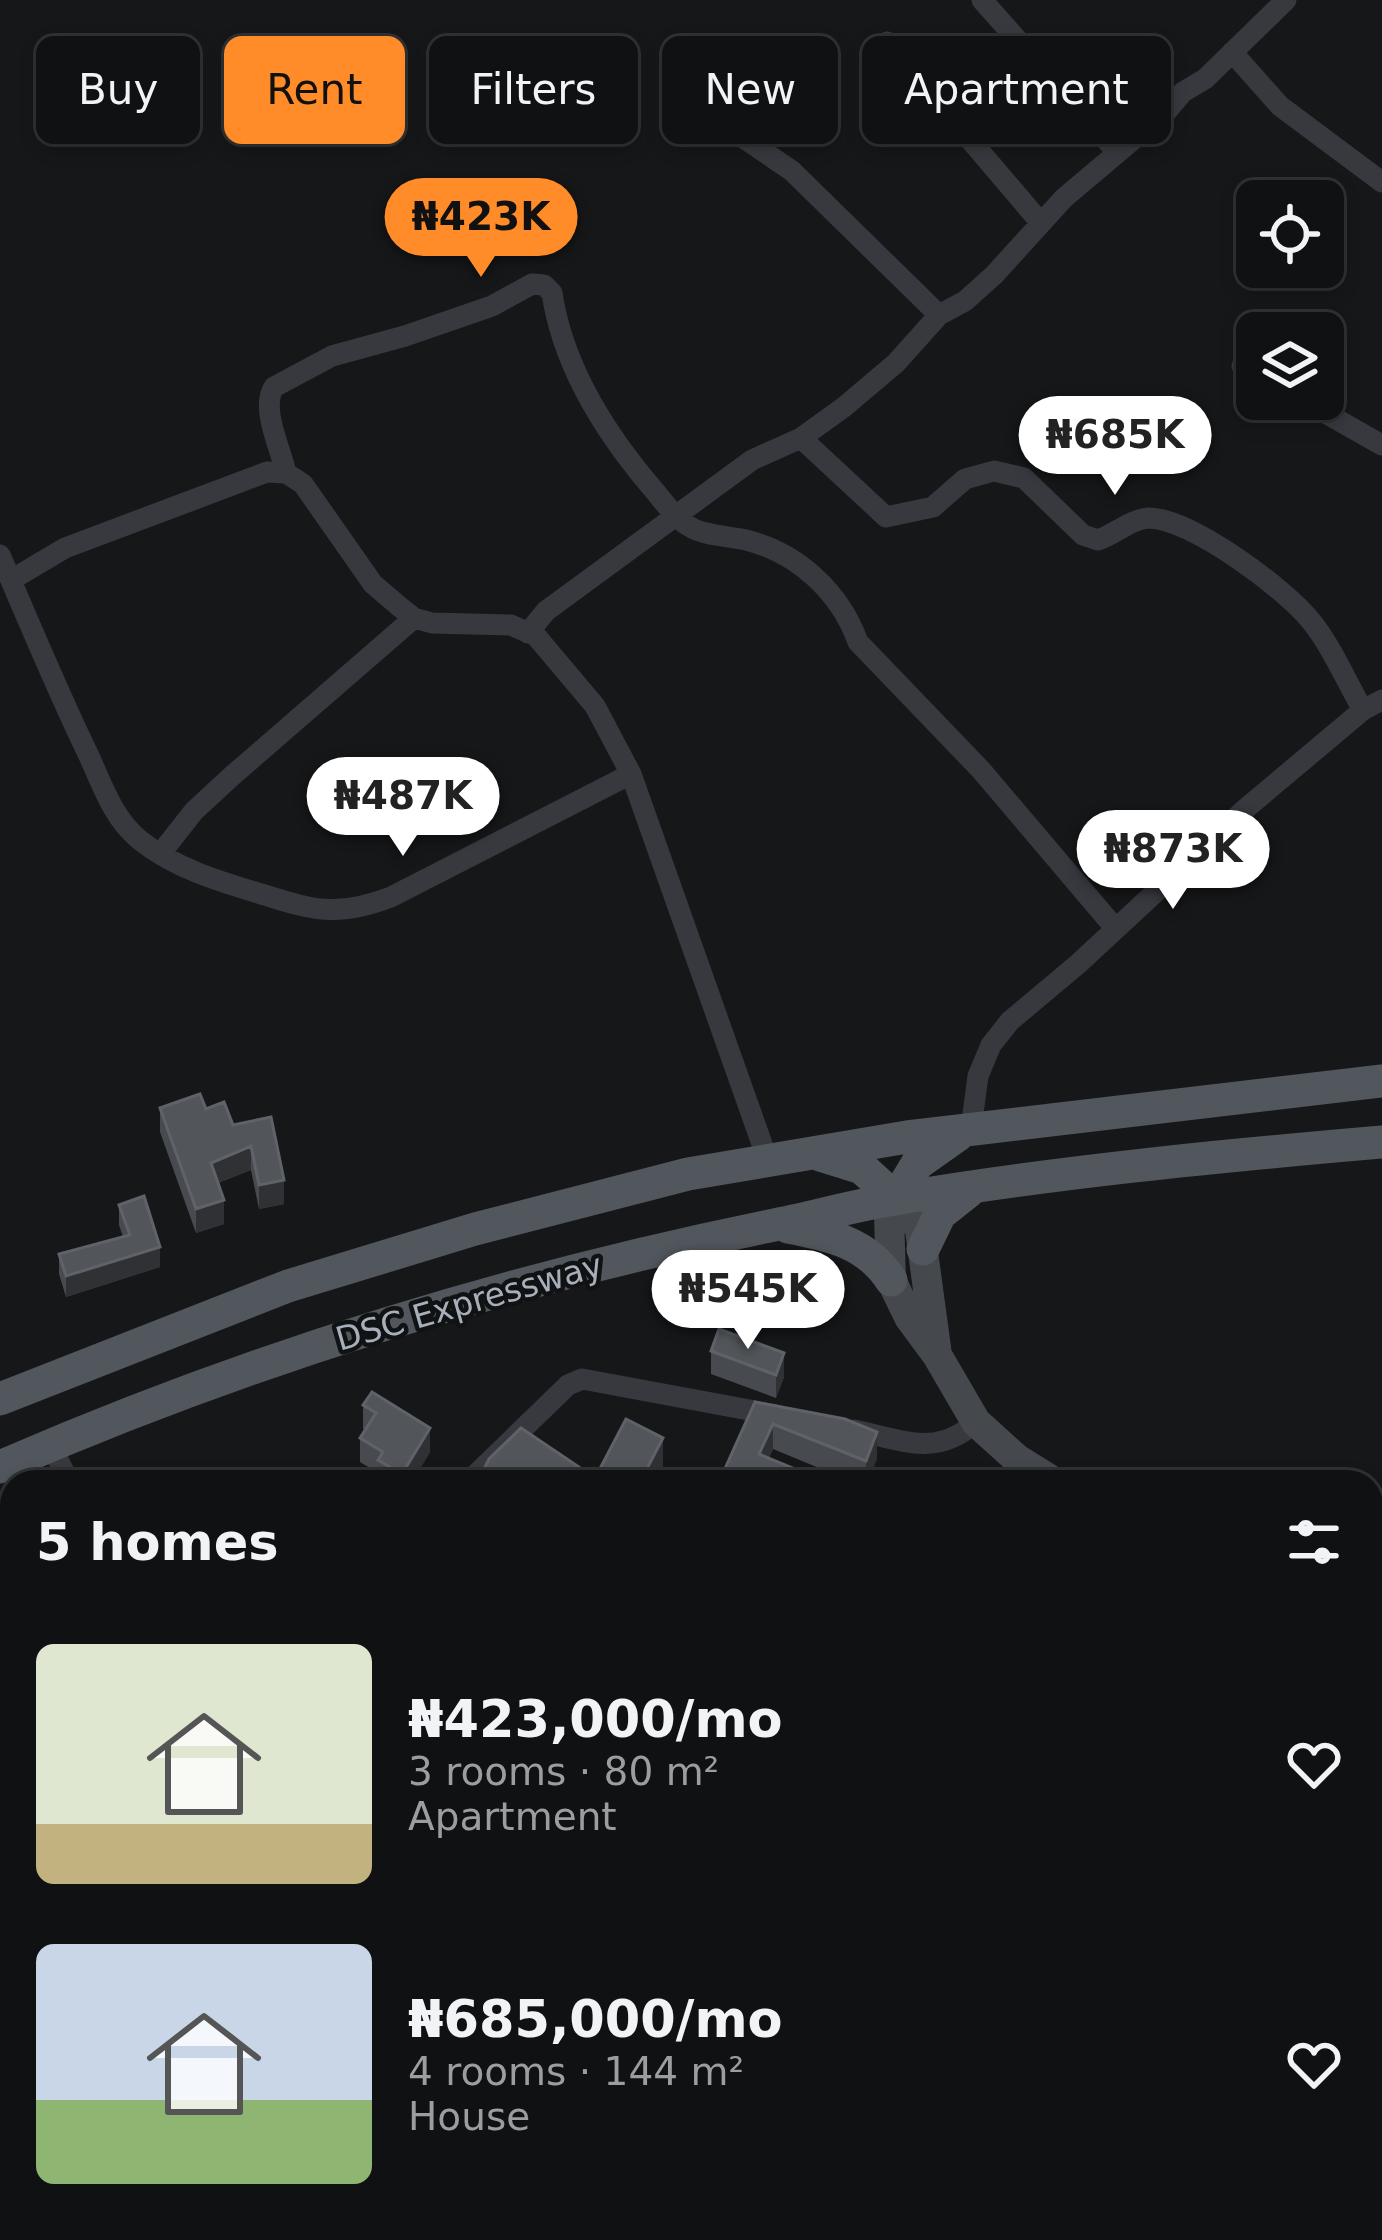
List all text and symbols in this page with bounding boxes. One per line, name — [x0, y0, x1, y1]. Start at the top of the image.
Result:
chip: Buy — [36, 36, 200, 144]
chip: Rent — [224, 36, 405, 144]
chip: Filters — [429, 36, 638, 144]
chip: New — [662, 36, 838, 144]
chip: Apartment — [862, 36, 1171, 144]
pin: ₦423K — [397, 178, 565, 280]
map controls — [1236, 180, 1344, 420]
button: locate — [1236, 180, 1344, 288]
text: ₦423K — [412, 194, 550, 239]
button: layers — [1236, 312, 1344, 420]
pin: ₦685K — [1031, 396, 1199, 498]
text: ₦685K — [1046, 412, 1184, 457]
pin: ₦487K — [319, 757, 487, 859]
text: ₦487K — [334, 773, 472, 818]
pin: ₦873K — [1089, 810, 1257, 912]
text: ₦873K — [1104, 826, 1242, 871]
street label: DSC Expressway — [331, 1245, 607, 1359]
pin: ₦545K — [664, 1250, 832, 1352]
text: ₦545K — [679, 1266, 817, 1311]
icon: filters — [1281, 1509, 1347, 1575]
text: 5 homes — [36, 1513, 279, 1572]
text: ₦423,000/mo — [408, 1690, 783, 1749]
icon: home — [132, 1692, 276, 1836]
icon: heart — [1281, 1731, 1347, 1797]
text: 3 rooms · 80 m² — [408, 1749, 719, 1794]
text: Apartment — [408, 1794, 617, 1839]
text: ₦685,000/mo — [408, 1990, 783, 2049]
icon: home — [132, 1992, 276, 2136]
icon: heart — [1281, 2031, 1347, 2097]
text: 4 rooms · 144 m² — [408, 2049, 744, 2094]
text: House — [408, 2094, 530, 2139]

